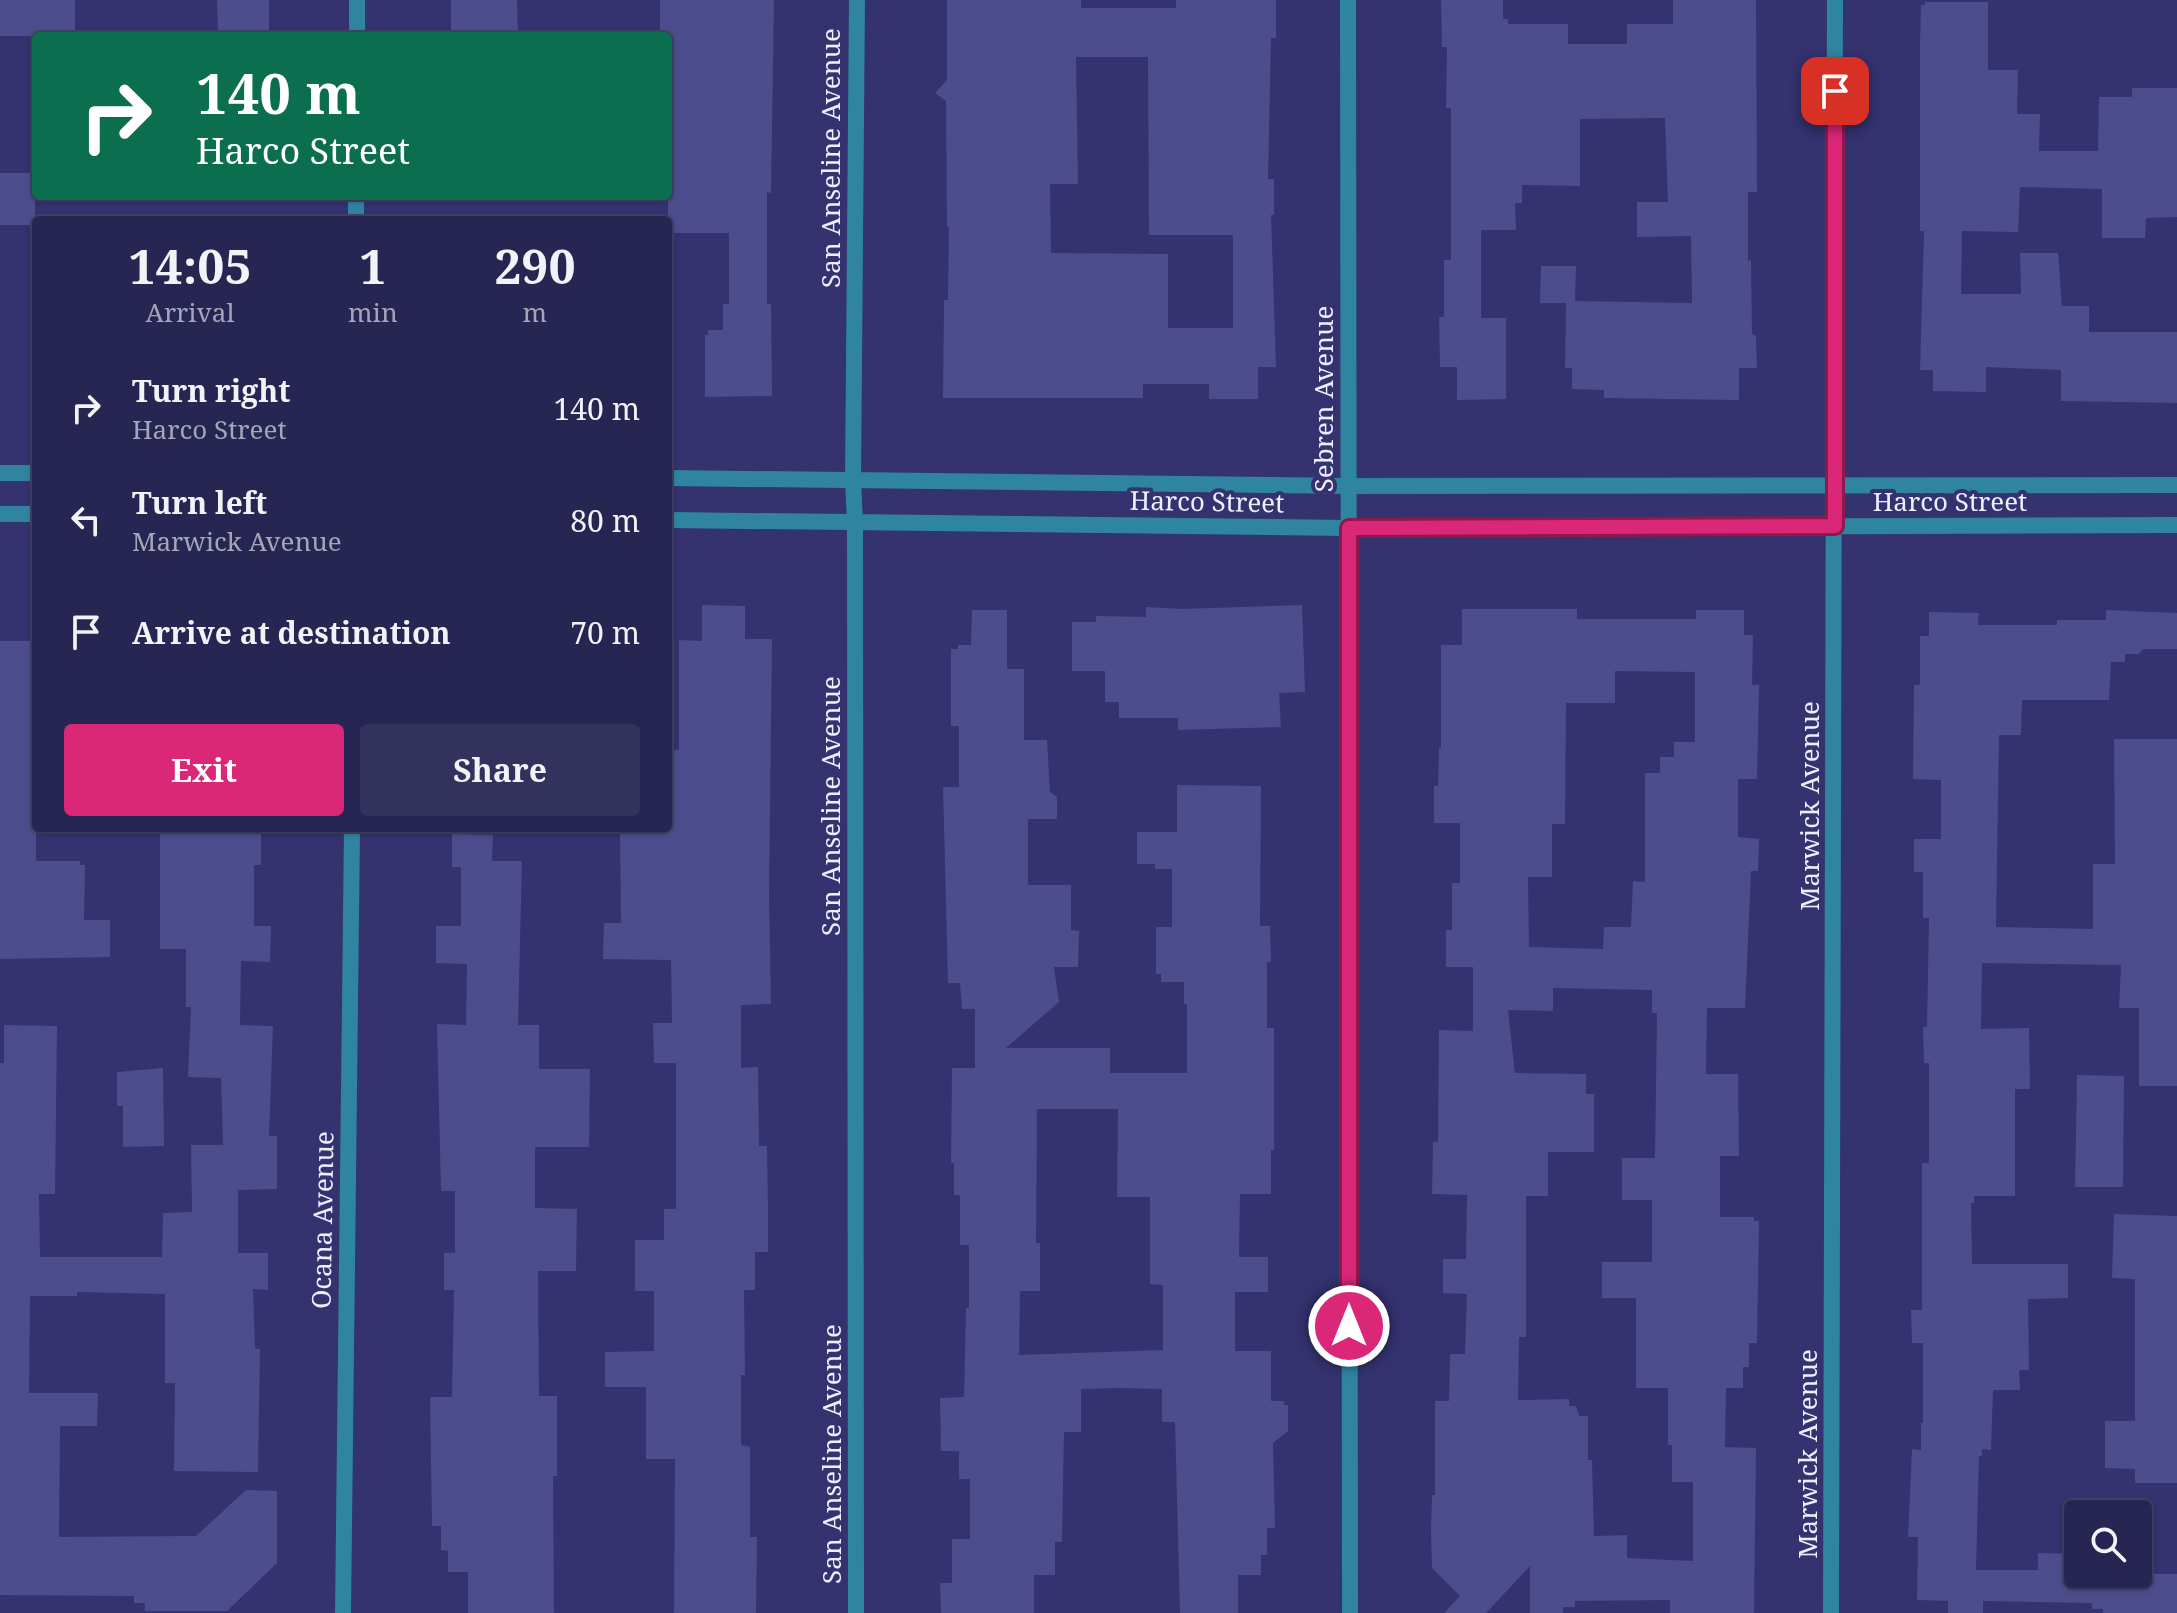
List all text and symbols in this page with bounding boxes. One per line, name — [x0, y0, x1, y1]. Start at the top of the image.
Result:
street label: San Anseline Avenue — [812, 28, 848, 288]
text: 140 m — [196, 54, 361, 130]
pin — [1801, 57, 1869, 125]
icon: right — [64, 64, 168, 168]
icon: arrive — [1813, 69, 1857, 113]
text: Harco Street — [196, 126, 410, 175]
text: 14:05 — [128, 233, 252, 298]
text: 1 — [359, 233, 386, 298]
text: 290 — [494, 233, 576, 298]
text: Arrival — [146, 294, 234, 330]
text: min — [348, 294, 398, 330]
text: m — [523, 294, 547, 330]
street label: Sebren Avenue — [1305, 306, 1341, 492]
text: Turn right — [132, 370, 290, 411]
icon: right — [64, 386, 108, 430]
text: 140 m — [554, 388, 640, 429]
text: Harco Street — [132, 411, 287, 447]
text: Turn left — [132, 482, 267, 523]
street label: Harco Street — [1129, 482, 1285, 520]
street label: Harco Street — [1873, 483, 2027, 519]
icon: left — [64, 498, 108, 542]
text: 80 m — [570, 500, 640, 541]
text: Marwick Avenue — [132, 523, 342, 559]
icon: arrive — [64, 610, 108, 654]
text: Arrive at destination — [132, 612, 451, 653]
text: 70 m — [570, 612, 640, 653]
street label: San Anseline Avenue — [812, 676, 848, 936]
street label: Marwick Avenue — [1791, 701, 1827, 911]
button: Exit — [64, 724, 344, 816]
button: Share — [360, 724, 640, 816]
street label: Ocana Avenue — [302, 1131, 342, 1309]
position arrow — [1307, 1284, 1391, 1368]
street label: San Anseline Avenue — [813, 1324, 849, 1584]
street label: Marwick Avenue — [1789, 1349, 1825, 1559]
map controls — [2064, 1500, 2152, 1588]
button: search — [2064, 1500, 2152, 1588]

